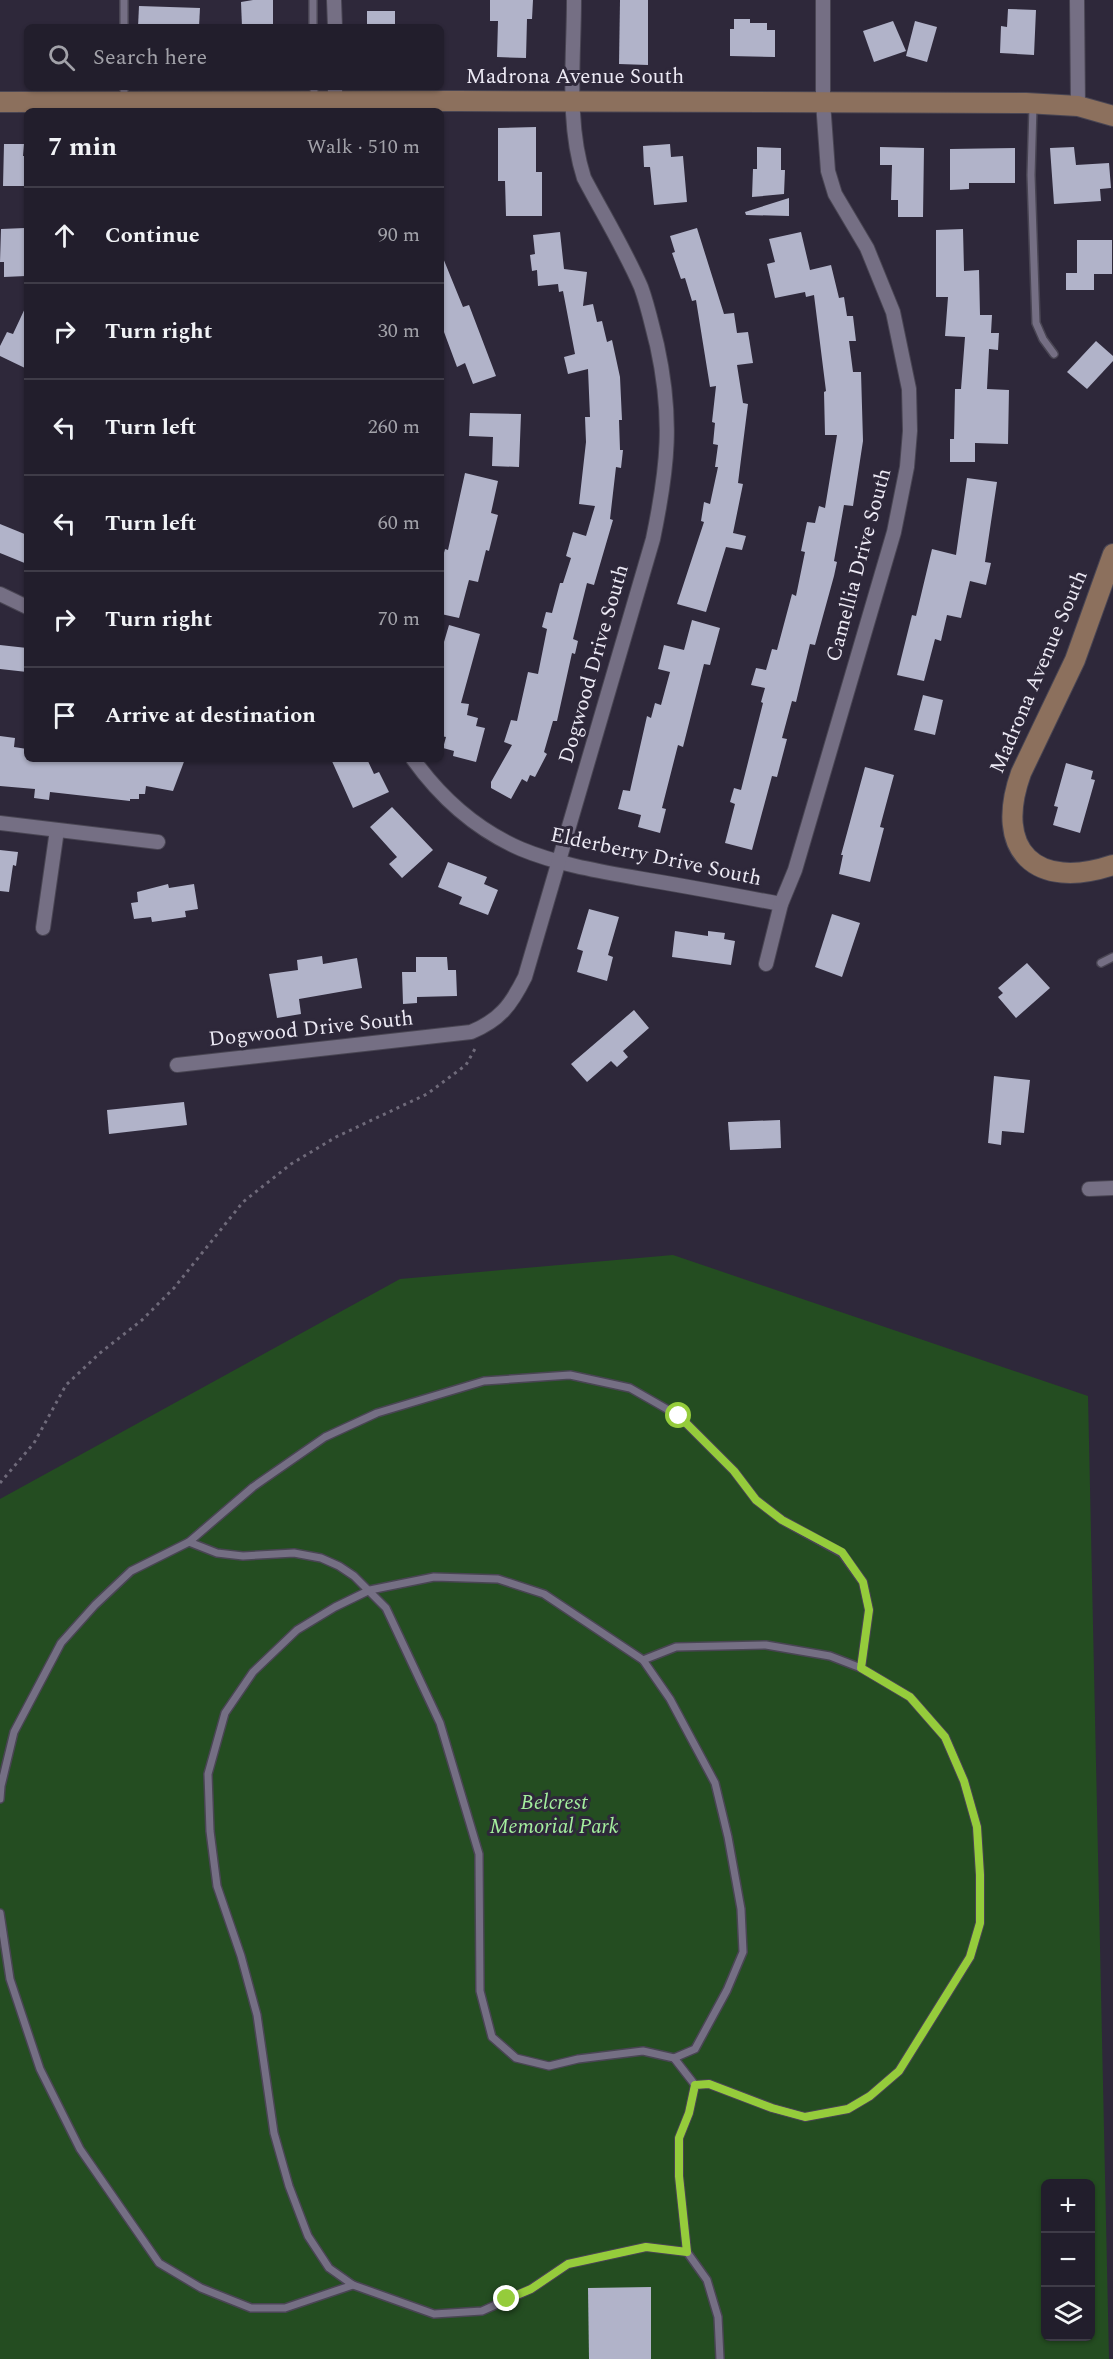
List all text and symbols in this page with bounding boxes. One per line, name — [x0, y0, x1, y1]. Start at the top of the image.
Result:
search box — [24, 24, 444, 90]
icon: search — [45, 41, 78, 74]
text: Search here — [93, 41, 207, 74]
street label: Madrona Avenue South — [466, 61, 684, 93]
text: 7 min — [48, 127, 117, 167]
text: Walk · 510 m — [307, 132, 420, 162]
icon: ahead — [48, 219, 81, 252]
text: Continue — [105, 219, 200, 252]
text: 90 m — [378, 220, 420, 250]
icon: right — [48, 315, 81, 348]
text: Turn right — [105, 315, 212, 348]
text: 30 m — [378, 316, 420, 346]
icon: left — [48, 411, 81, 444]
text: Turn left — [105, 411, 197, 444]
text: 260 m — [368, 412, 420, 442]
street label: Camellia Drive South — [818, 465, 900, 665]
icon: left — [48, 507, 81, 540]
text: Turn left — [105, 507, 197, 540]
text: 60 m — [378, 508, 420, 538]
street label: Dogwood Drive South — [550, 561, 638, 767]
street label: Madrona Avenue South — [982, 565, 1096, 779]
icon: right — [48, 603, 81, 636]
text: Turn right — [105, 603, 212, 636]
text: 70 m — [378, 604, 420, 634]
icon: arrive — [48, 699, 81, 732]
text: Arrive at destination — [105, 699, 316, 732]
street label: Elderberry Drive South — [547, 819, 765, 895]
street label: Dogwood Drive South — [207, 1002, 415, 1056]
route start — [665, 1402, 691, 1428]
park label: Belcrest Memorial Park — [489, 1787, 619, 1843]
map controls — [1041, 2179, 1095, 2341]
button: + — [1041, 2179, 1095, 2233]
button: − — [1041, 2233, 1095, 2287]
route end — [493, 2285, 519, 2311]
button: layers — [1041, 2287, 1095, 2341]

